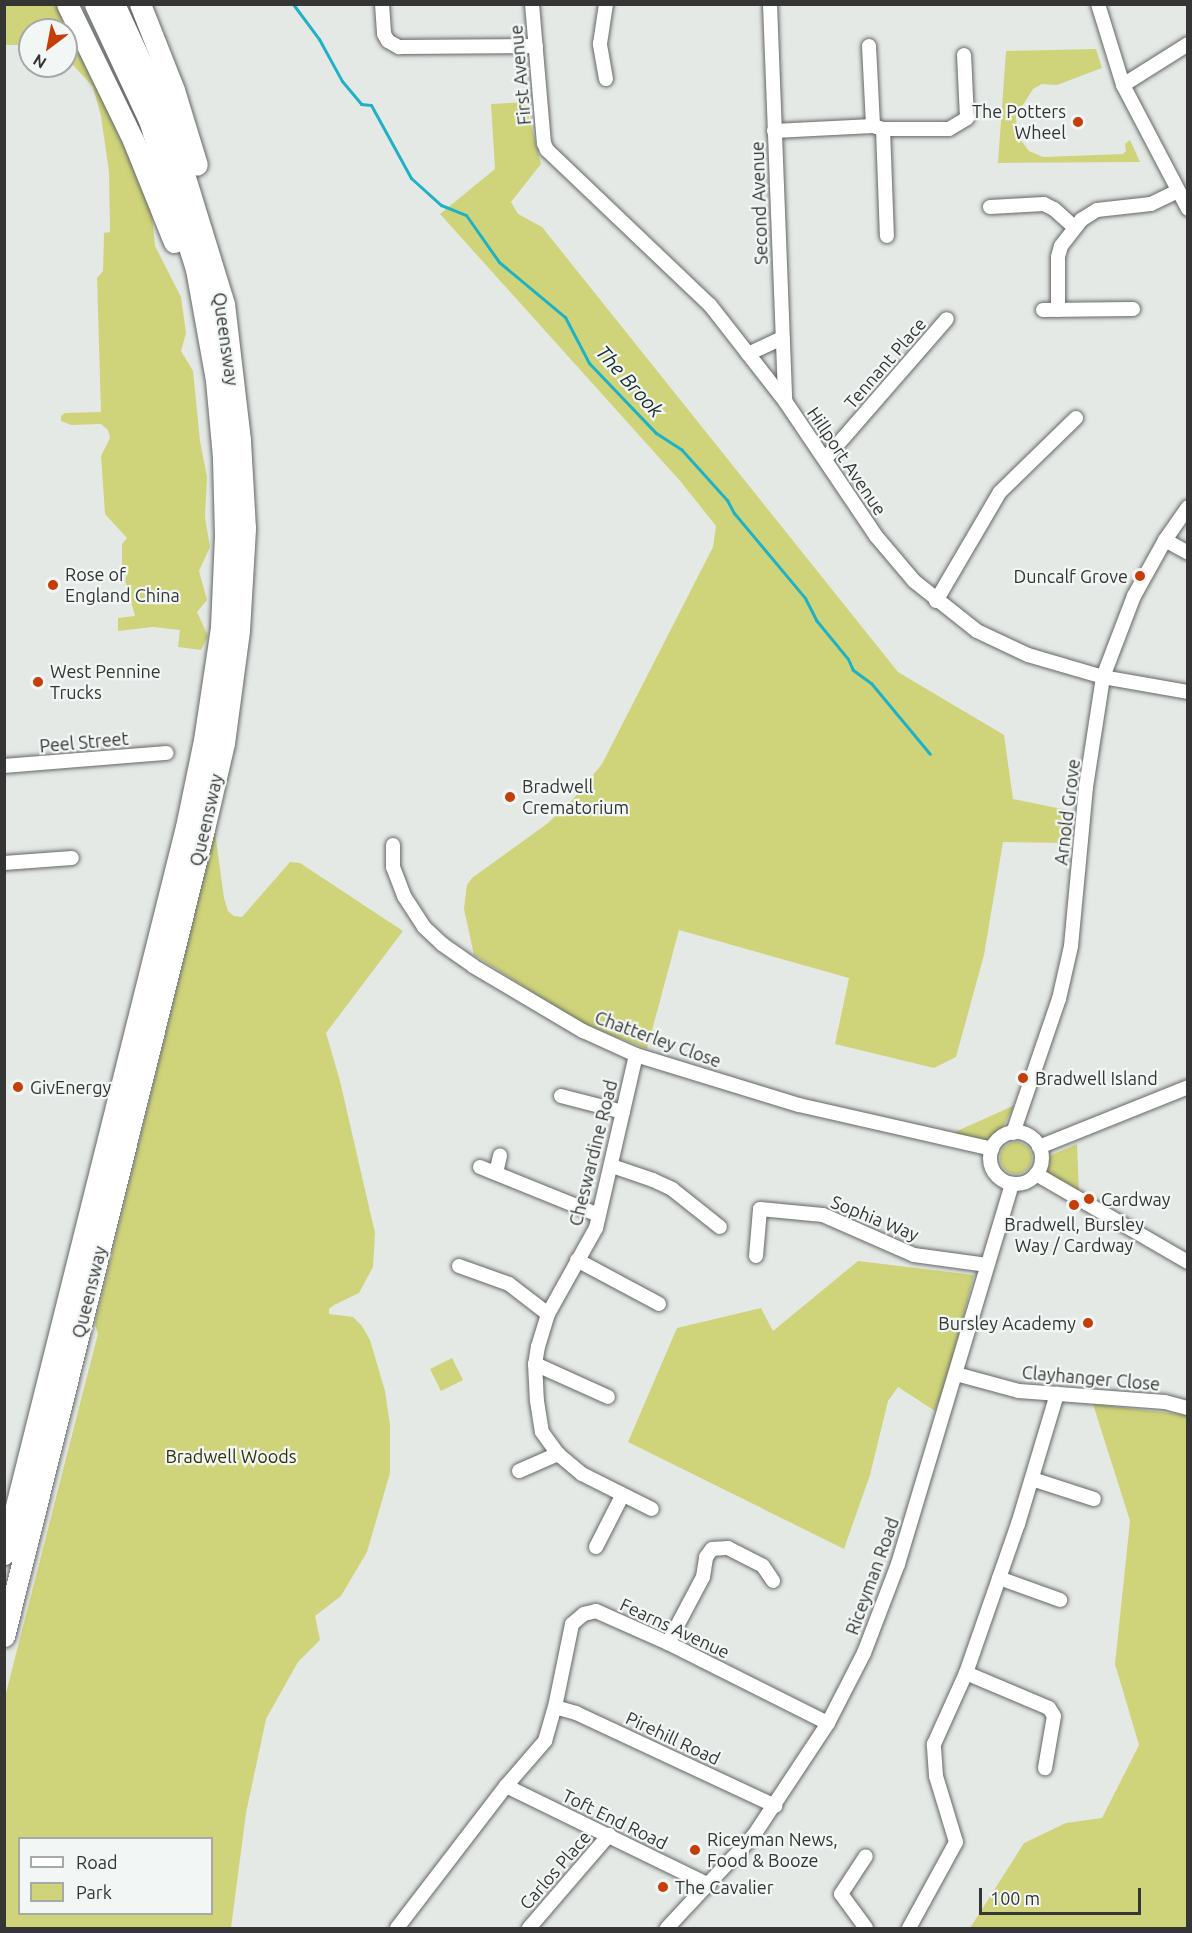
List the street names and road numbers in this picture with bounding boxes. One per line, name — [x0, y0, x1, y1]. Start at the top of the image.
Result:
street label: First Avenue — [505, 24, 535, 126]
street label: Second Avenue — [746, 141, 772, 265]
street label: Queensway — [209, 291, 243, 387]
street label: Tennant Place — [840, 313, 930, 413]
street label: Hillport Avenue — [803, 403, 891, 519]
street label: Peel Street — [39, 727, 129, 757]
street label: Arnold Grove — [1050, 758, 1084, 866]
street label: Queensway — [185, 772, 227, 868]
street label: Chatterley Close — [592, 1006, 724, 1072]
street label: Cheswardine Road — [564, 1078, 622, 1228]
street label: Sophia Way — [828, 1191, 922, 1245]
street label: Queensway — [67, 1244, 111, 1340]
street label: Clayhanger Close — [1021, 1361, 1161, 1395]
street label: Riceyman Road — [841, 1514, 903, 1638]
street label: Fearns Avenue — [617, 1593, 733, 1663]
street label: Pirehill Road — [622, 1707, 724, 1769]
street label: Toft End Road — [559, 1784, 671, 1854]
street label: Carlos Place — [515, 1826, 595, 1914]

